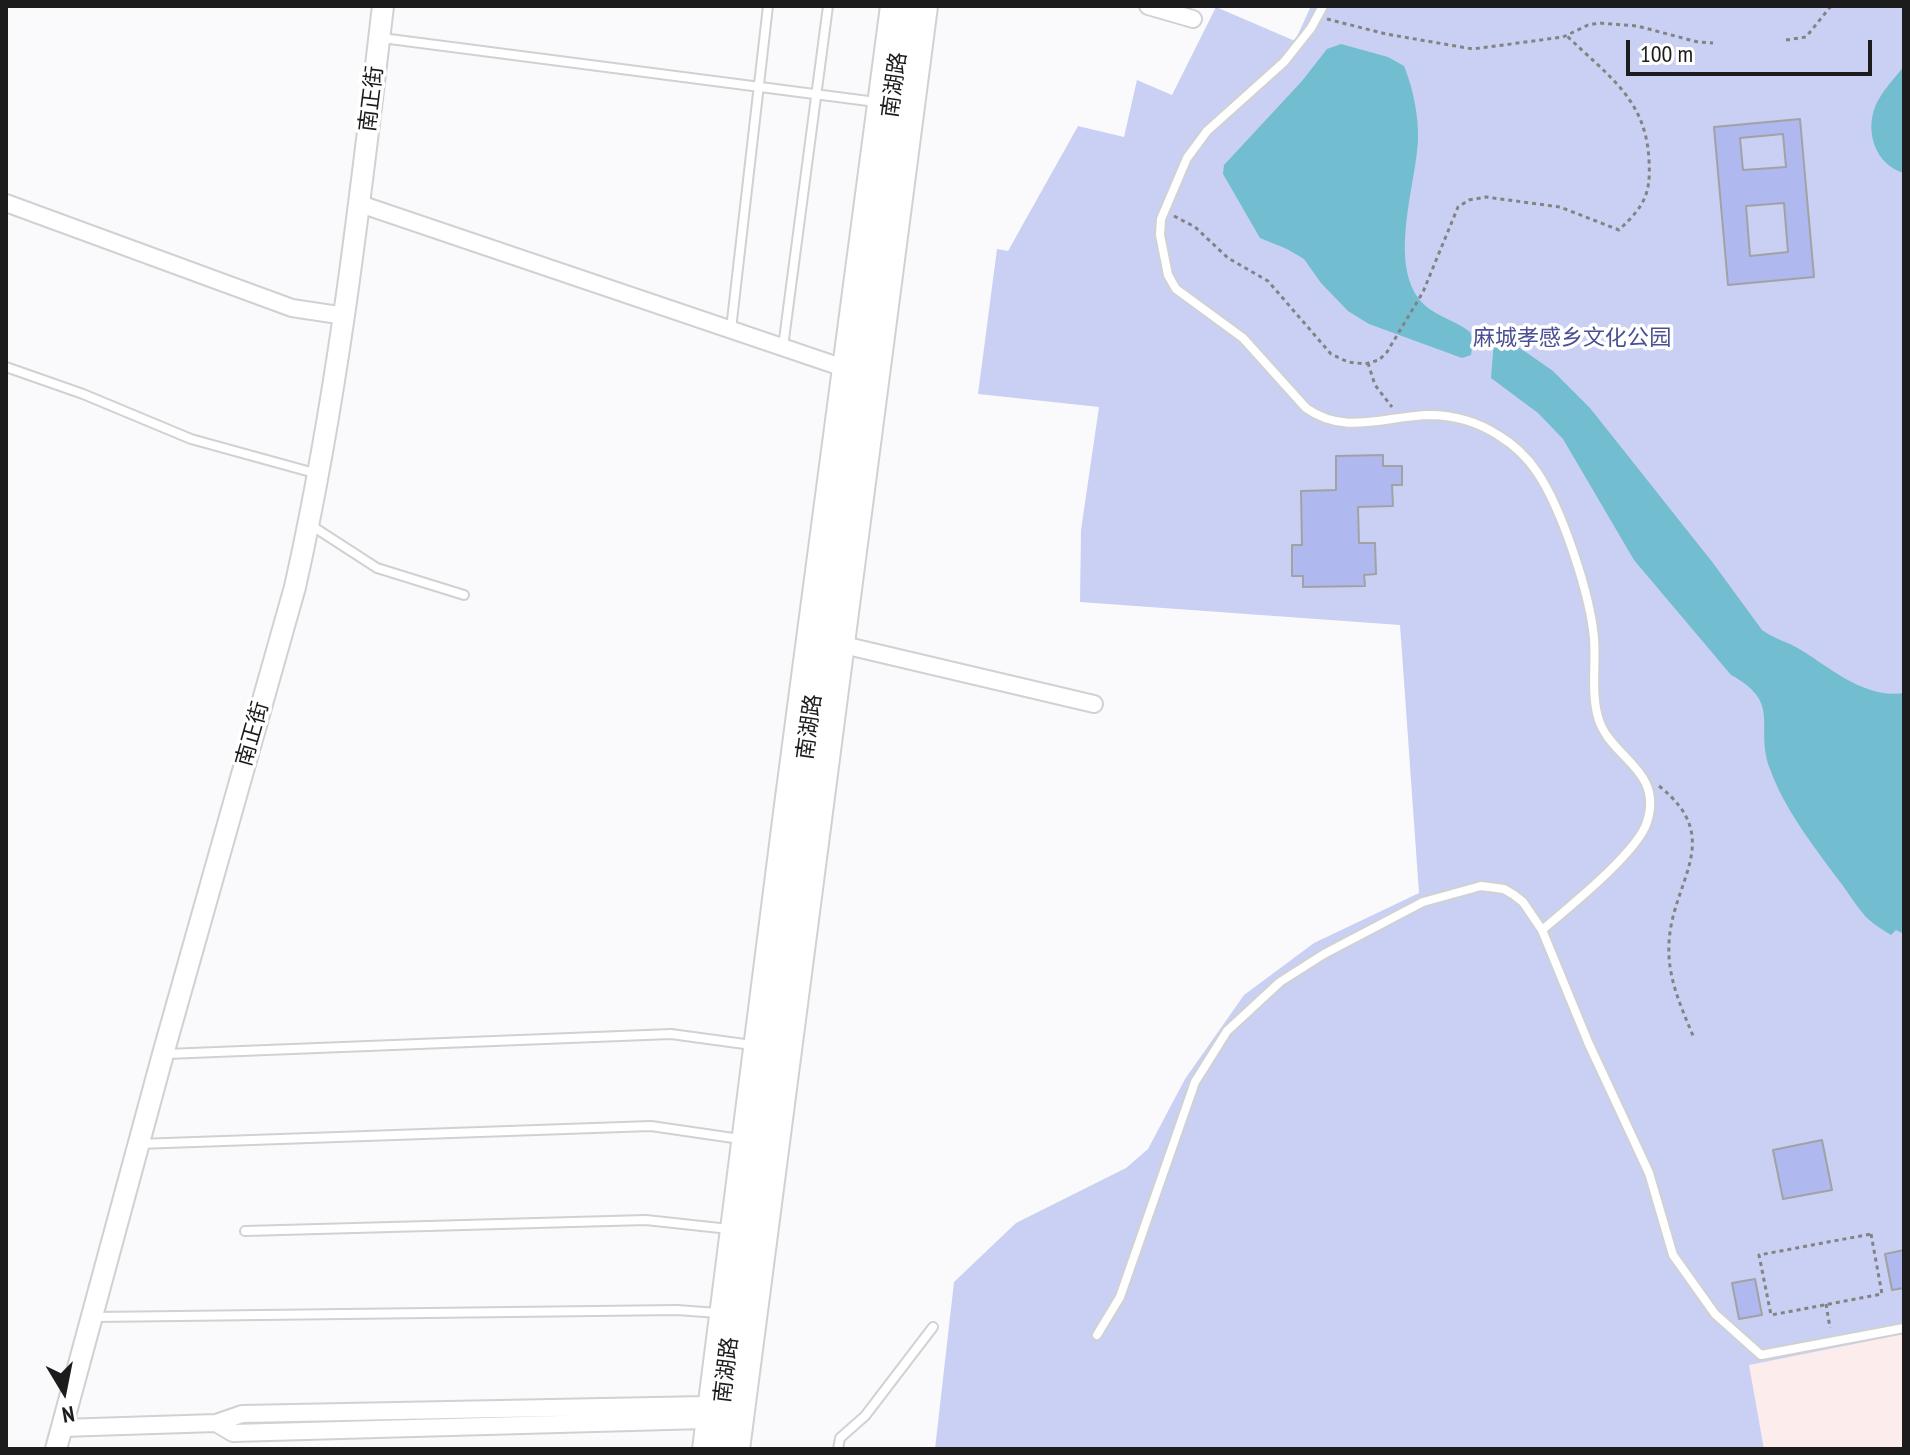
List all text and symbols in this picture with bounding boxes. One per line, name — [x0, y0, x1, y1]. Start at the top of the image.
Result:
scale bar — [1630, 24, 1876, 74]
text: 100 m — [1640, 38, 1693, 69]
street label: 南湖路 — [877, 50, 913, 120]
street label: 南正街 — [355, 65, 389, 133]
park label: 麻城孝感乡文化公园 — [1473, 326, 1671, 352]
street label: 南湖路 — [792, 692, 828, 762]
street label: 南正街 — [231, 699, 275, 769]
street label: 南湖路 — [710, 1336, 744, 1404]
north arrow — [24, 1351, 104, 1431]
text: N — [60, 1400, 76, 1429]

